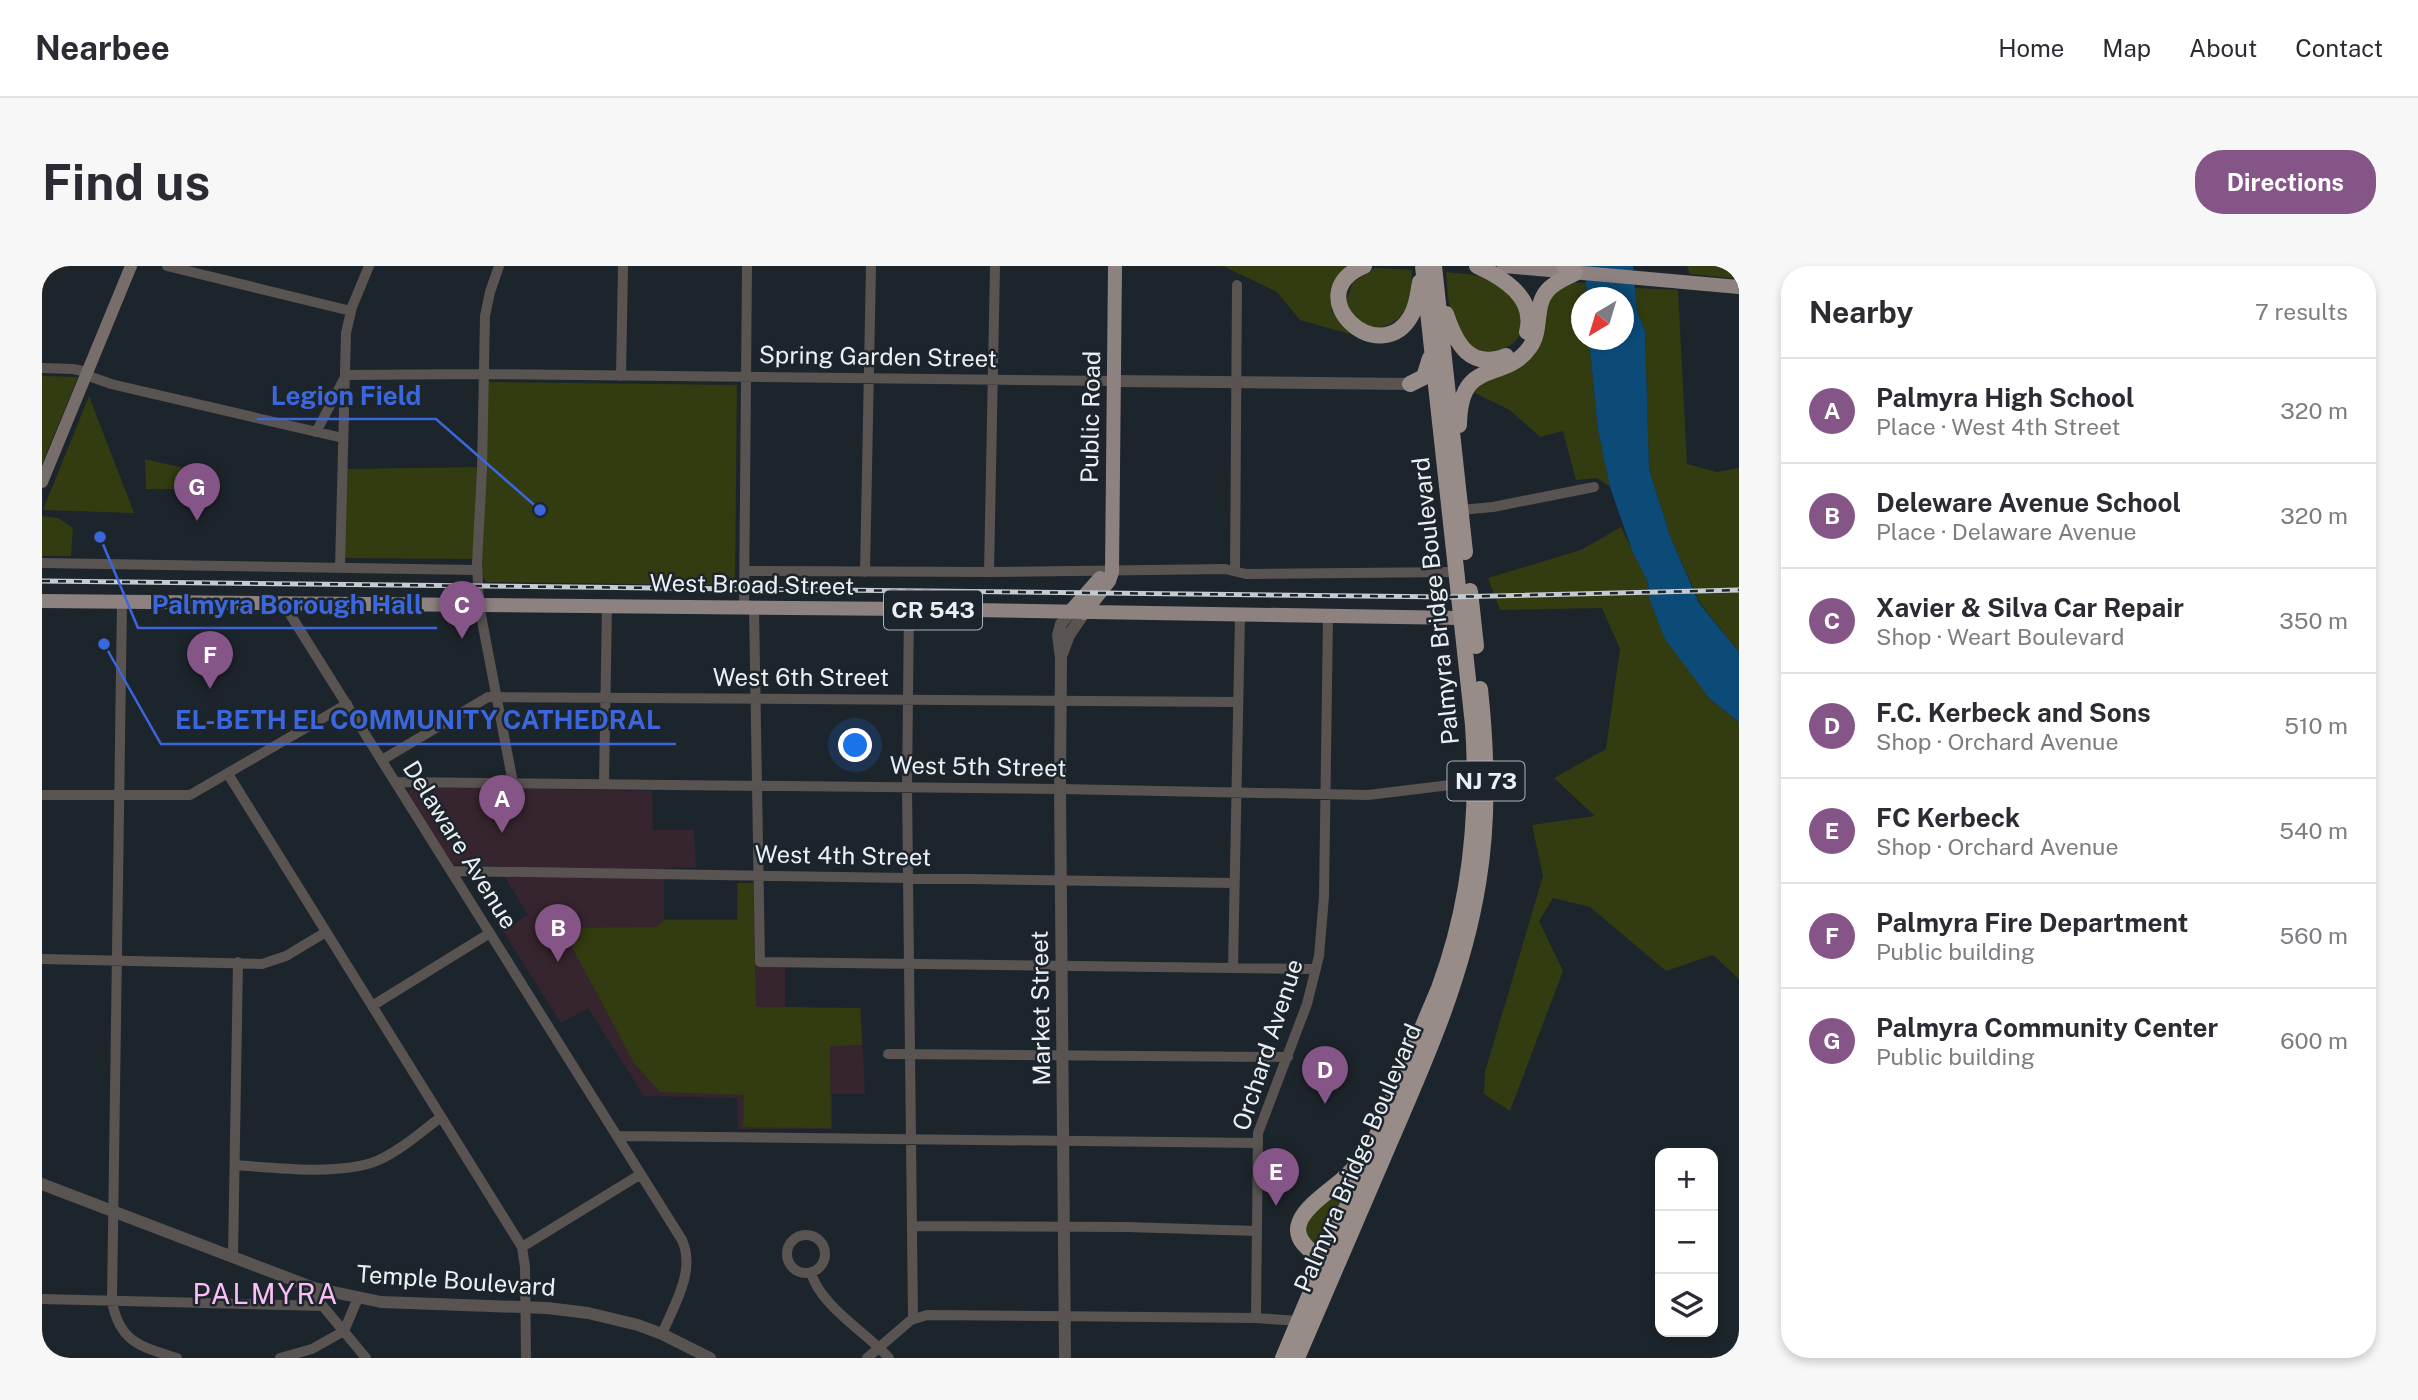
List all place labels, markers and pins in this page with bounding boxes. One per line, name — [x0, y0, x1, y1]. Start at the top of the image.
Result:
callout: Legion Field — [257, 372, 436, 419]
pin: G — [174, 463, 220, 521]
callout: Palmyra Borough Hall — [138, 581, 437, 628]
pin: C — [439, 581, 485, 639]
pin: F — [187, 631, 233, 689]
callout: EL-BETH EL COMMUNITY CATHEDRAL — [161, 697, 676, 744]
pin: A — [479, 775, 525, 833]
pin: B — [535, 904, 581, 962]
pin: D — [1302, 1046, 1348, 1104]
pin: E — [1253, 1148, 1299, 1206]

